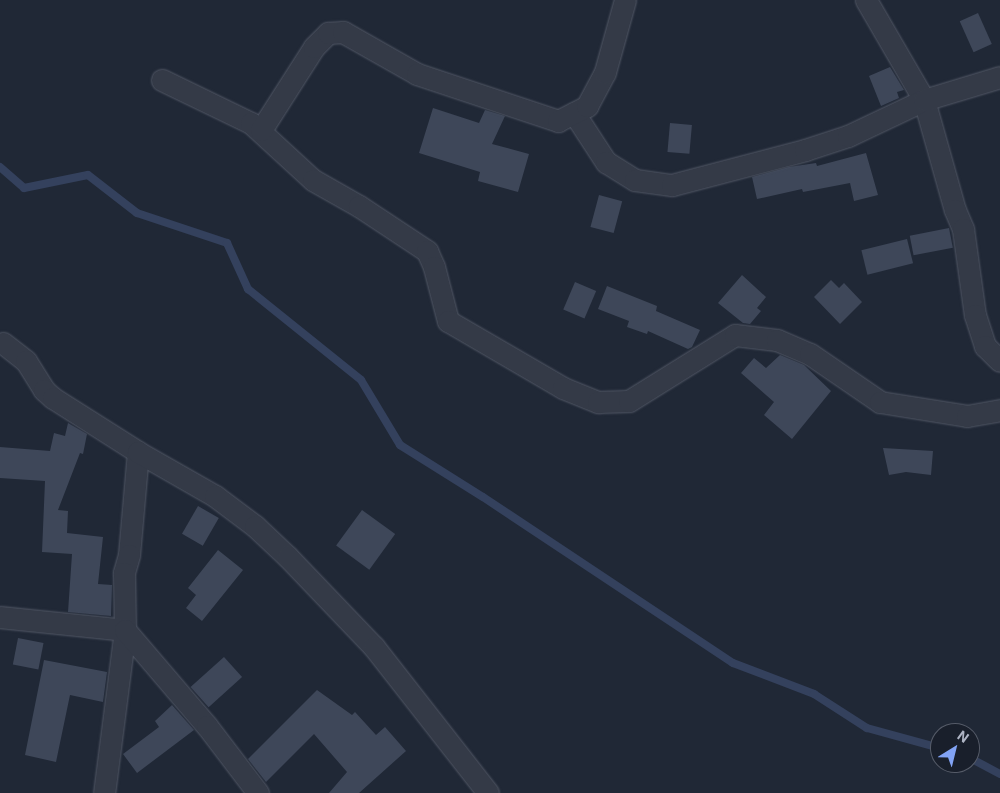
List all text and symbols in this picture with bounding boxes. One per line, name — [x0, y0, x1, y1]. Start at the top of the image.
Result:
north arrow — [930, 723, 980, 773]
text: N — [955, 727, 972, 746]

